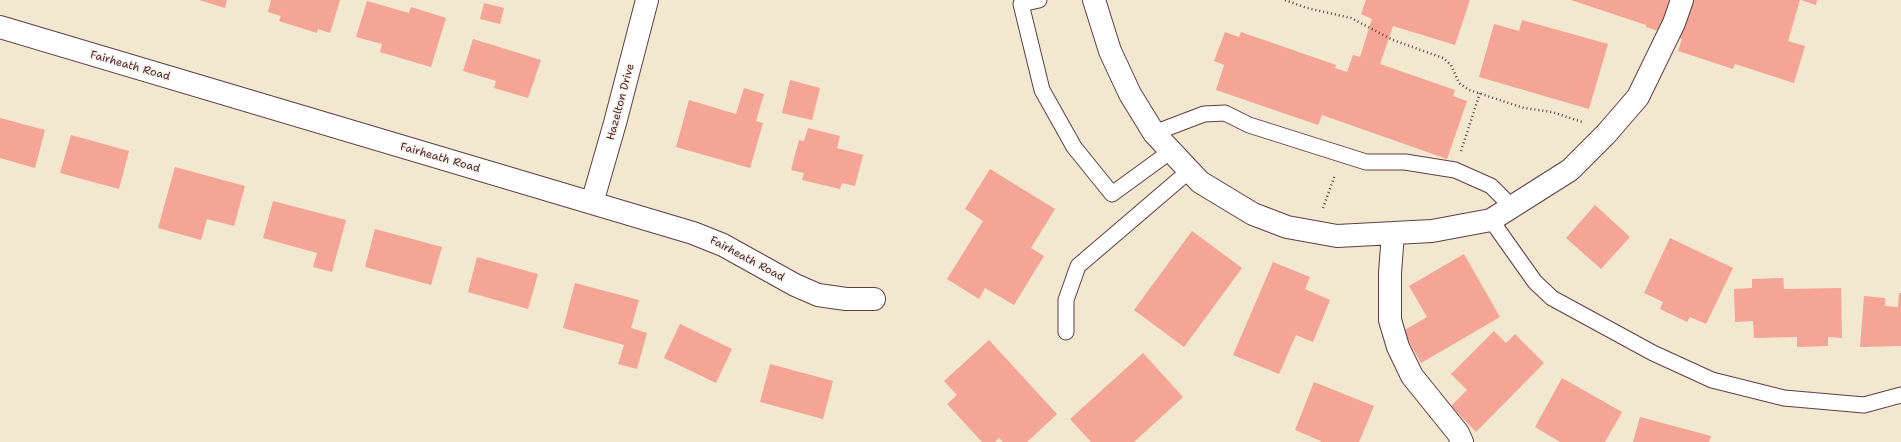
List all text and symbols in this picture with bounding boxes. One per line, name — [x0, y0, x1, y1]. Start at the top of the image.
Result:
street label: Fairheath Road — [89, 48, 171, 84]
street label: Hazelton Drive — [604, 62, 638, 142]
street label: Fairheath Road — [399, 140, 481, 176]
street label: Fairheath Road — [707, 234, 787, 284]

